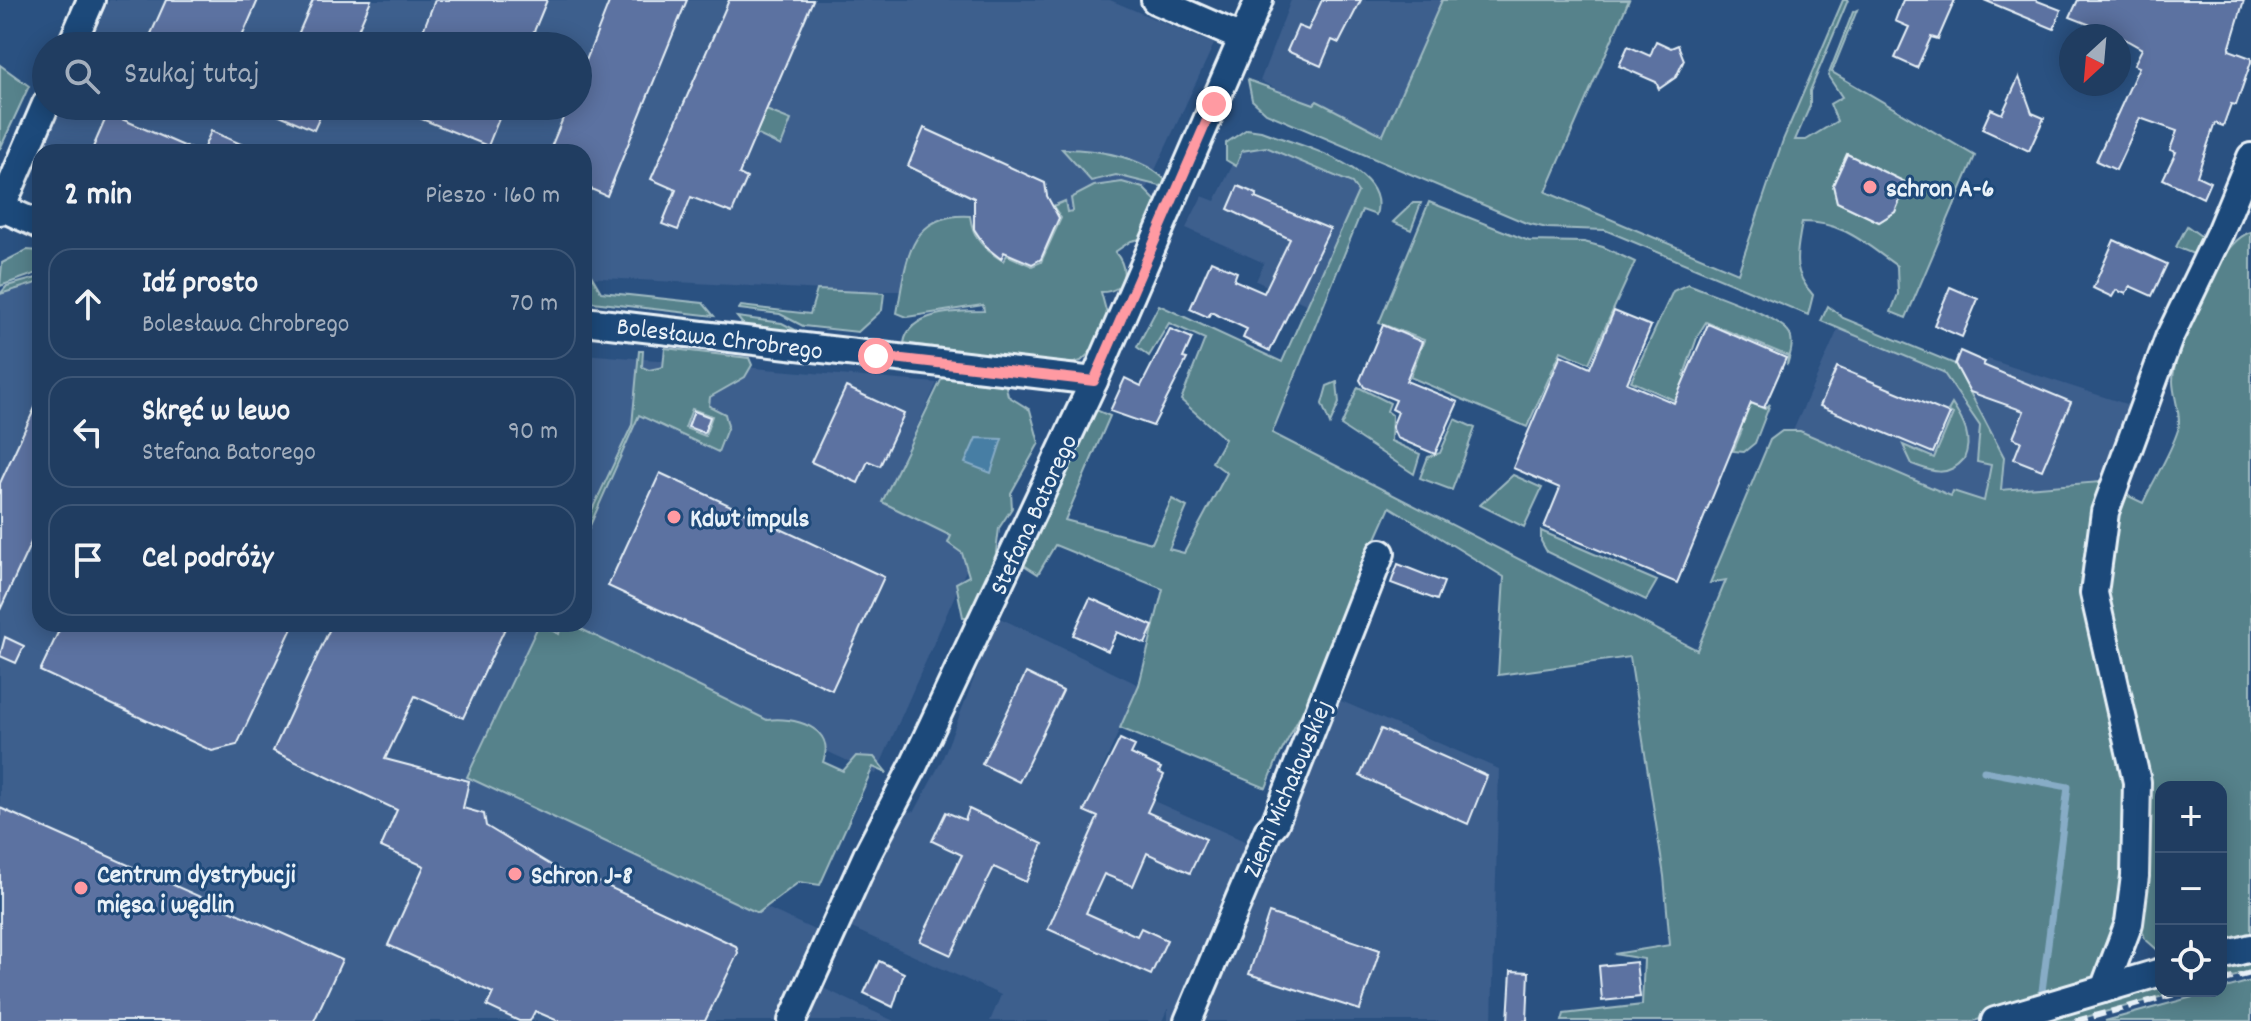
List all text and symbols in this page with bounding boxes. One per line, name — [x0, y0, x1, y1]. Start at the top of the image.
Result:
north arrow — [2059, 24, 2131, 96]
search box — [32, 32, 592, 120]
icon: search — [60, 54, 104, 98]
text: Szukaj tutaj — [124, 55, 260, 98]
route end — [1196, 86, 1232, 122]
text: 2 min — [64, 172, 132, 221]
place label: schron A-6 — [1886, 172, 1994, 209]
text: Pieszo · 160 m — [425, 178, 560, 215]
marker: schron A-6 — [1861, 178, 1879, 196]
text: Idź prosto — [142, 264, 258, 307]
icon: ahead — [66, 282, 110, 326]
text: 70 m — [510, 286, 558, 323]
text: Bolesława Chrobrego — [142, 307, 349, 344]
street label: Bolesława Chrobrego — [614, 309, 825, 371]
route start — [858, 338, 894, 374]
text: Skręć w lewo — [142, 392, 290, 435]
icon: left — [66, 410, 110, 454]
text: 90 m — [508, 414, 558, 451]
street label: Stefana Batorego — [982, 429, 1089, 602]
text: Stefana Batorego — [142, 435, 316, 472]
place label: Kdwt impuls — [690, 502, 809, 539]
marker: Kdwt impuls — [665, 508, 683, 526]
icon: arrive — [66, 538, 110, 582]
text: Cel podróży — [142, 539, 273, 582]
street label: Ziemi Michałowskiej — [1235, 695, 1343, 884]
map controls — [2155, 781, 2227, 997]
button: + — [2155, 781, 2227, 853]
button: − — [2155, 853, 2227, 925]
place label: Centrum dystrybucji mięsa i wędlin — [97, 858, 296, 925]
place label: Schron J-8 — [531, 859, 633, 896]
marker: Schron J-8 — [506, 865, 524, 883]
marker: Centrum dystrybucji mięsa i wędlin — [72, 879, 90, 897]
button: locate — [2155, 925, 2227, 997]

